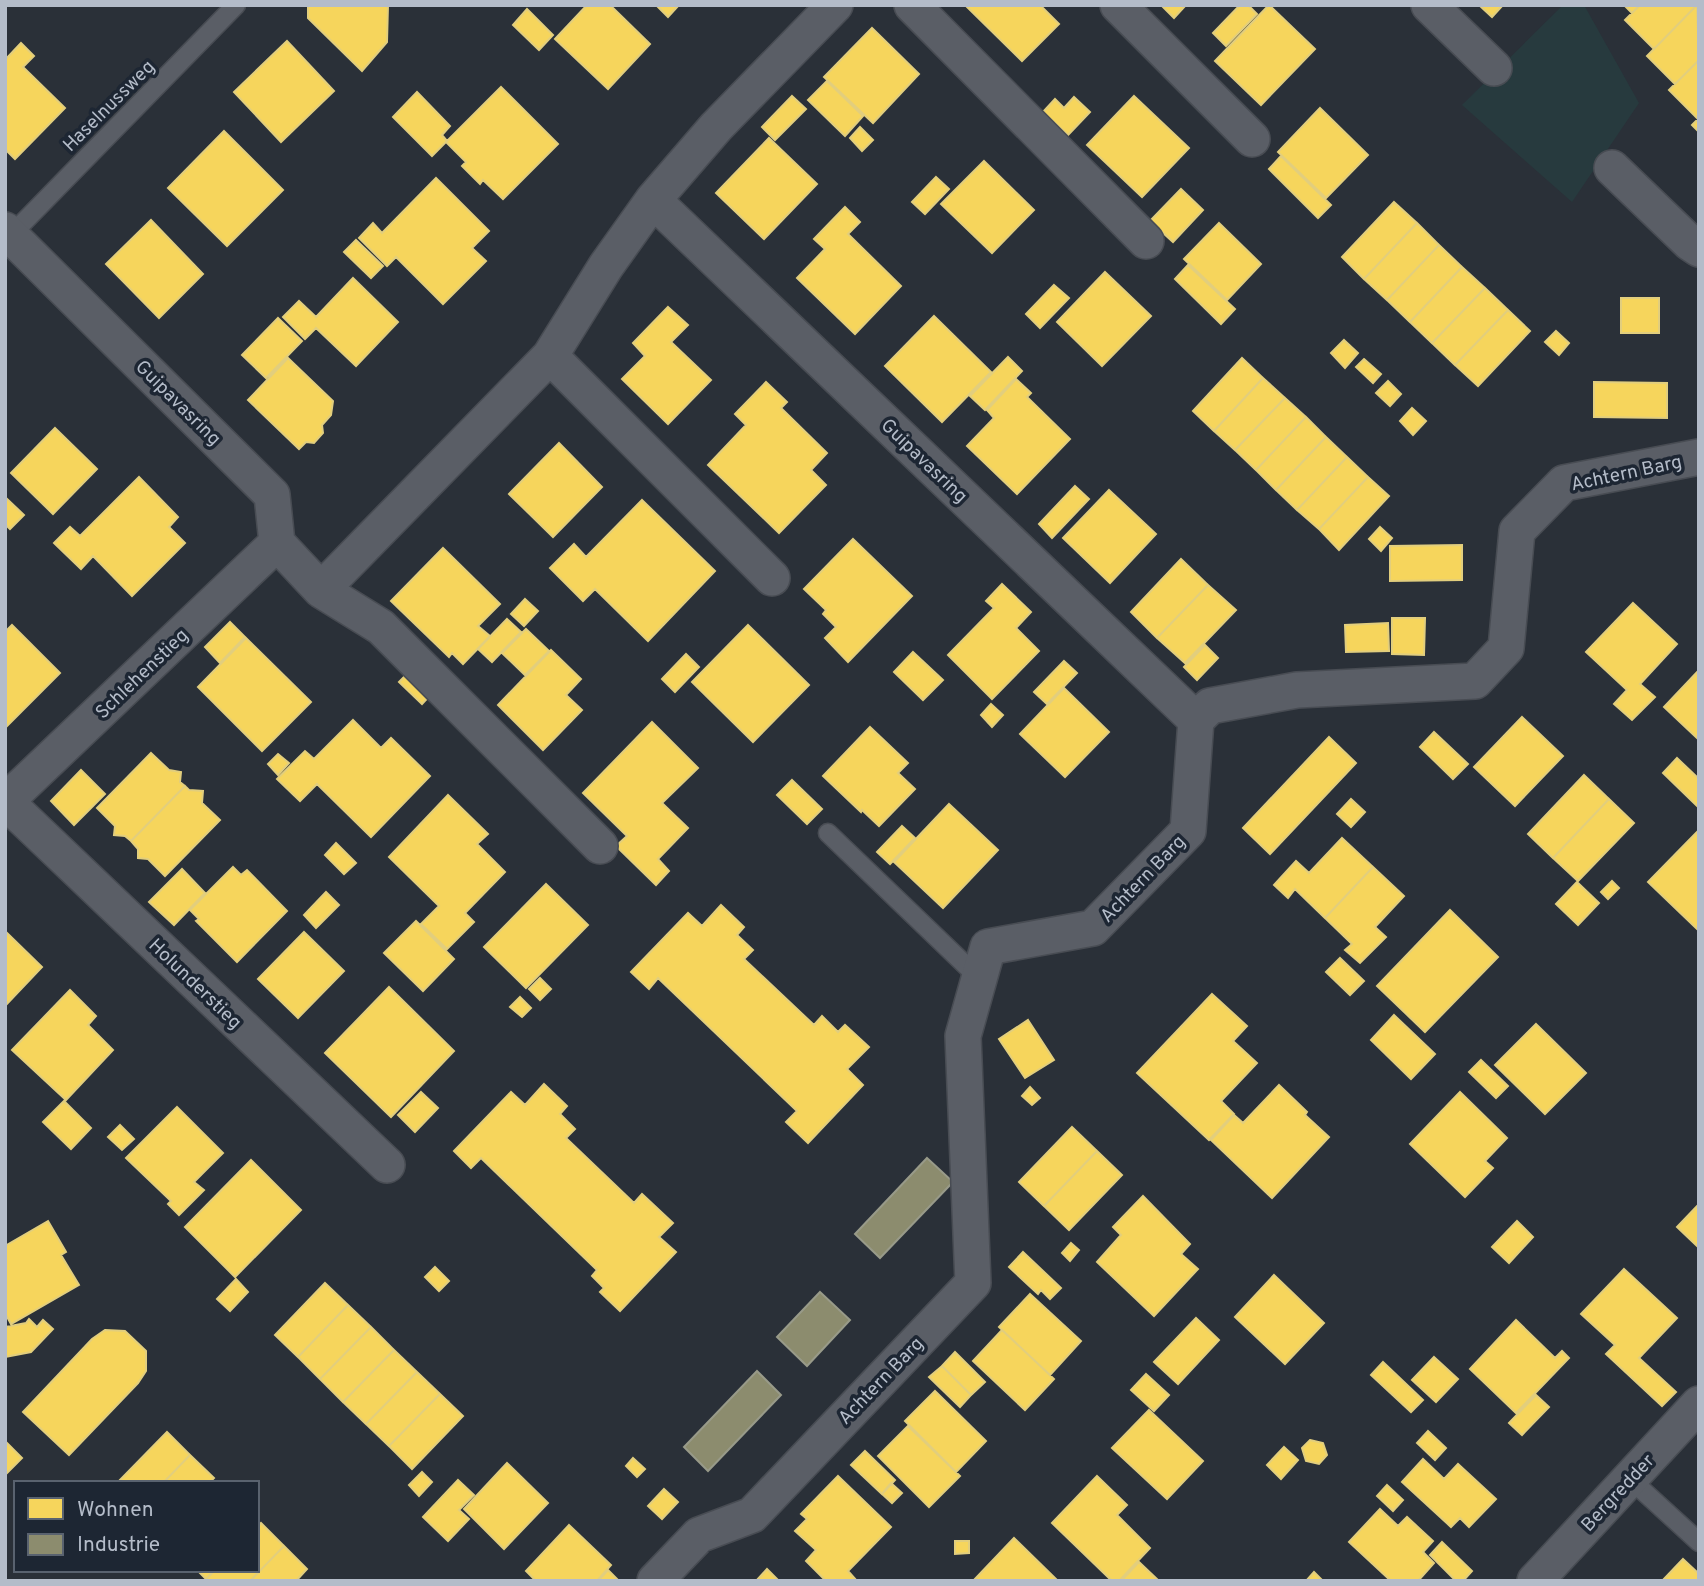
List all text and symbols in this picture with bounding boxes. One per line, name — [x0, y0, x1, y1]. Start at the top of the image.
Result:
street label: Haselnussweg — [58, 55, 160, 157]
street label: Guipavasring — [130, 355, 226, 451]
street label: Guipavasring — [875, 414, 972, 509]
street label: Achtern Barg — [1569, 450, 1684, 497]
street label: Schlehenstieg — [91, 624, 194, 725]
street label: Achtern Barg — [1096, 830, 1191, 928]
street label: Holunderstieg — [143, 934, 246, 1035]
street label: Achtern Barg — [834, 1332, 929, 1430]
street label: Bergredder — [1576, 1449, 1661, 1537]
legend — [14, 1481, 259, 1572]
text: Wohnen — [77, 1497, 154, 1524]
text: Industrie — [77, 1532, 160, 1559]

